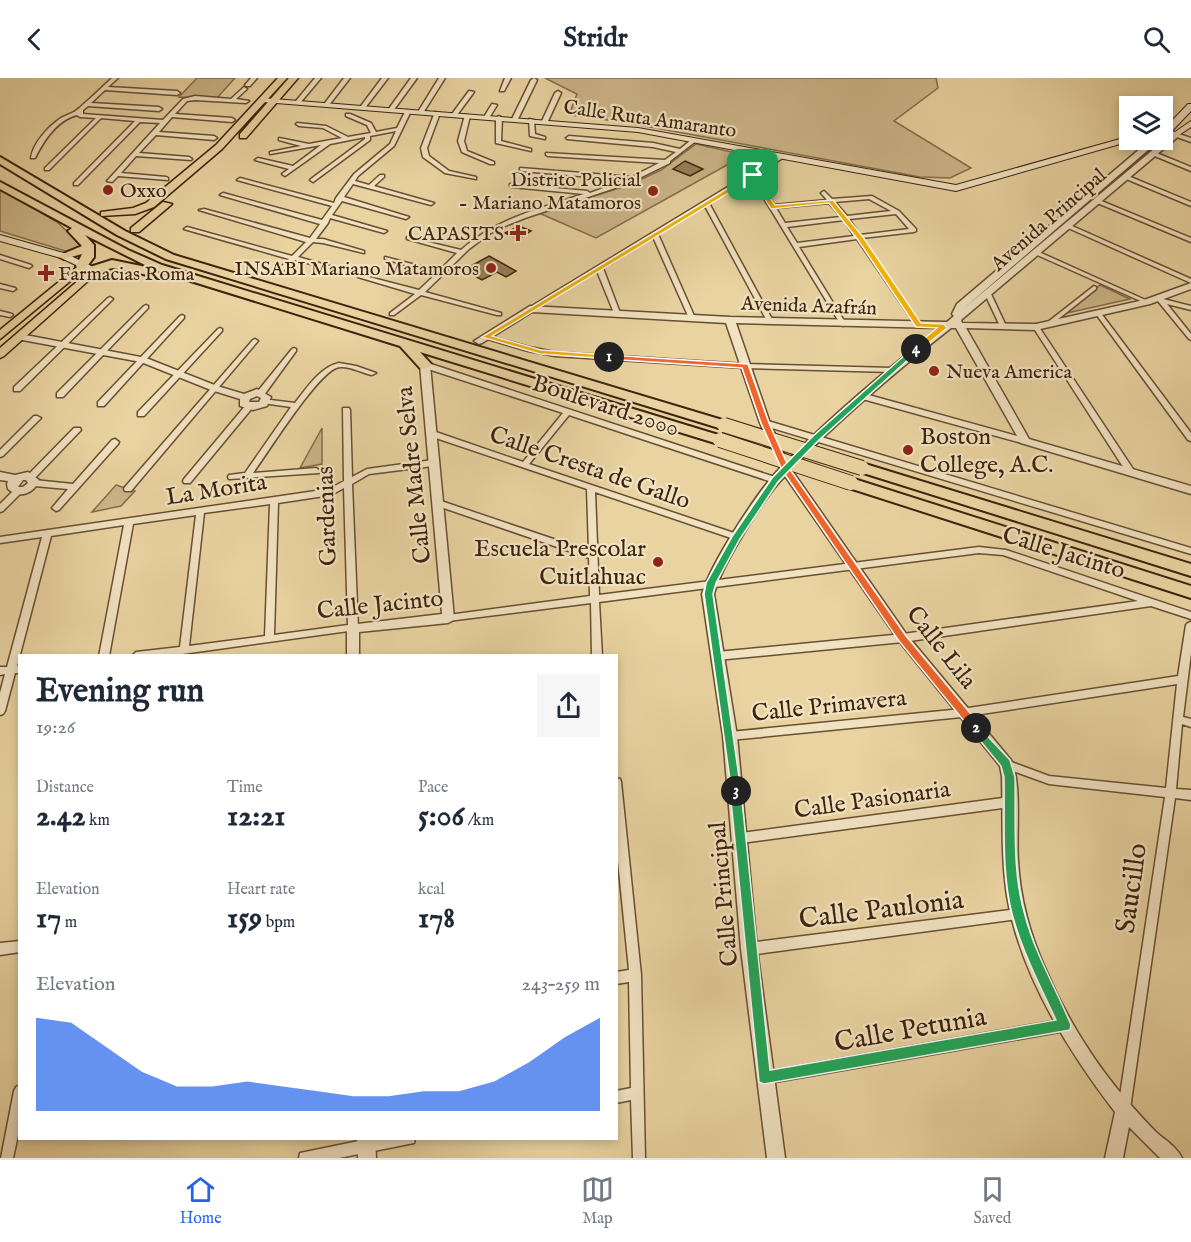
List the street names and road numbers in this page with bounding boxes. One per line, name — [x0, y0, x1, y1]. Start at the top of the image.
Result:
street label: Calle Ruta Amaranto — [562, 95, 738, 144]
street label: Avenida Principal — [986, 163, 1112, 278]
street label: Avenida Azafrán — [740, 292, 878, 321]
street label: Boulevard 2000 — [528, 368, 683, 445]
street label: Calle Madre Selva — [390, 384, 439, 565]
street label: Calle Cresta de Gallo — [485, 420, 694, 517]
street label: Gardenias — [310, 465, 345, 567]
street label: La Morita — [164, 467, 269, 514]
street label: Calle Jacinto — [998, 520, 1129, 587]
street label: Calle Jacinto — [315, 583, 445, 628]
street label: Calle Lila — [899, 600, 983, 696]
street label: Calle Primavera — [750, 683, 909, 730]
street label: Calle Pasionaria — [792, 774, 953, 827]
street label: Calle Principal — [703, 820, 746, 968]
street label: Saucillo — [1109, 841, 1156, 936]
street label: Calle Paulonia — [797, 883, 967, 938]
street label: Calle Petunia — [832, 1000, 990, 1061]

